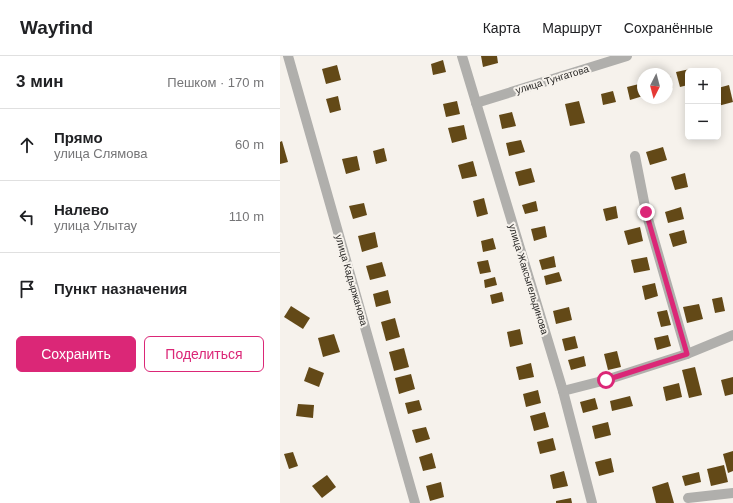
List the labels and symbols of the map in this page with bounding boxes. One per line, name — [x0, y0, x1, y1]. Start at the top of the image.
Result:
street label: улица Тунгатова — [514, 63, 590, 96]
north arrow — [637, 68, 673, 104]
route end — [637, 203, 655, 221]
street label: улица Жаксыгельдинова — [506, 223, 551, 336]
street label: улица Кадыржанова — [333, 233, 370, 327]
route start — [597, 371, 615, 389]

